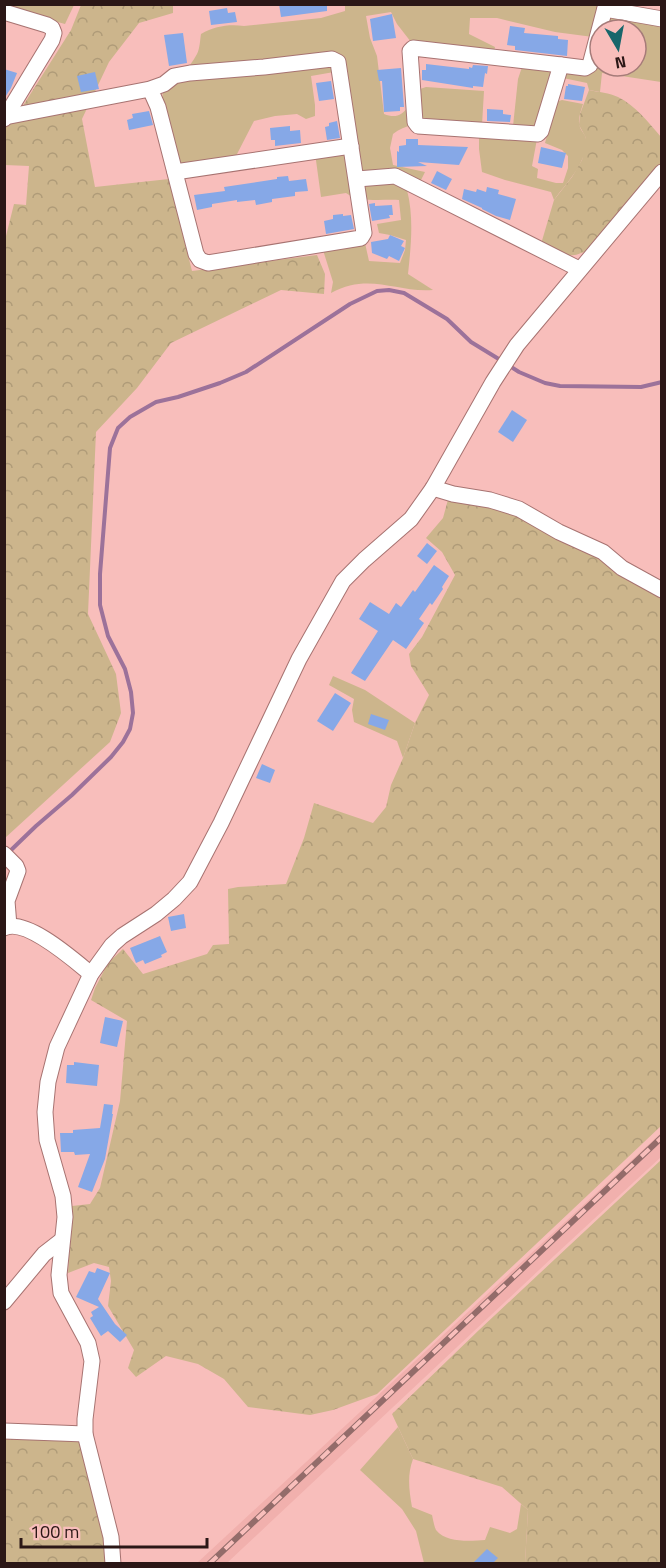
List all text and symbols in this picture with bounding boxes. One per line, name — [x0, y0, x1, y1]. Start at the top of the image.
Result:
north arrow — [588, 18, 648, 78]
text: N — [613, 50, 628, 76]
scale bar — [21, 1511, 207, 1549]
text: 100 m — [30, 1518, 79, 1545]

